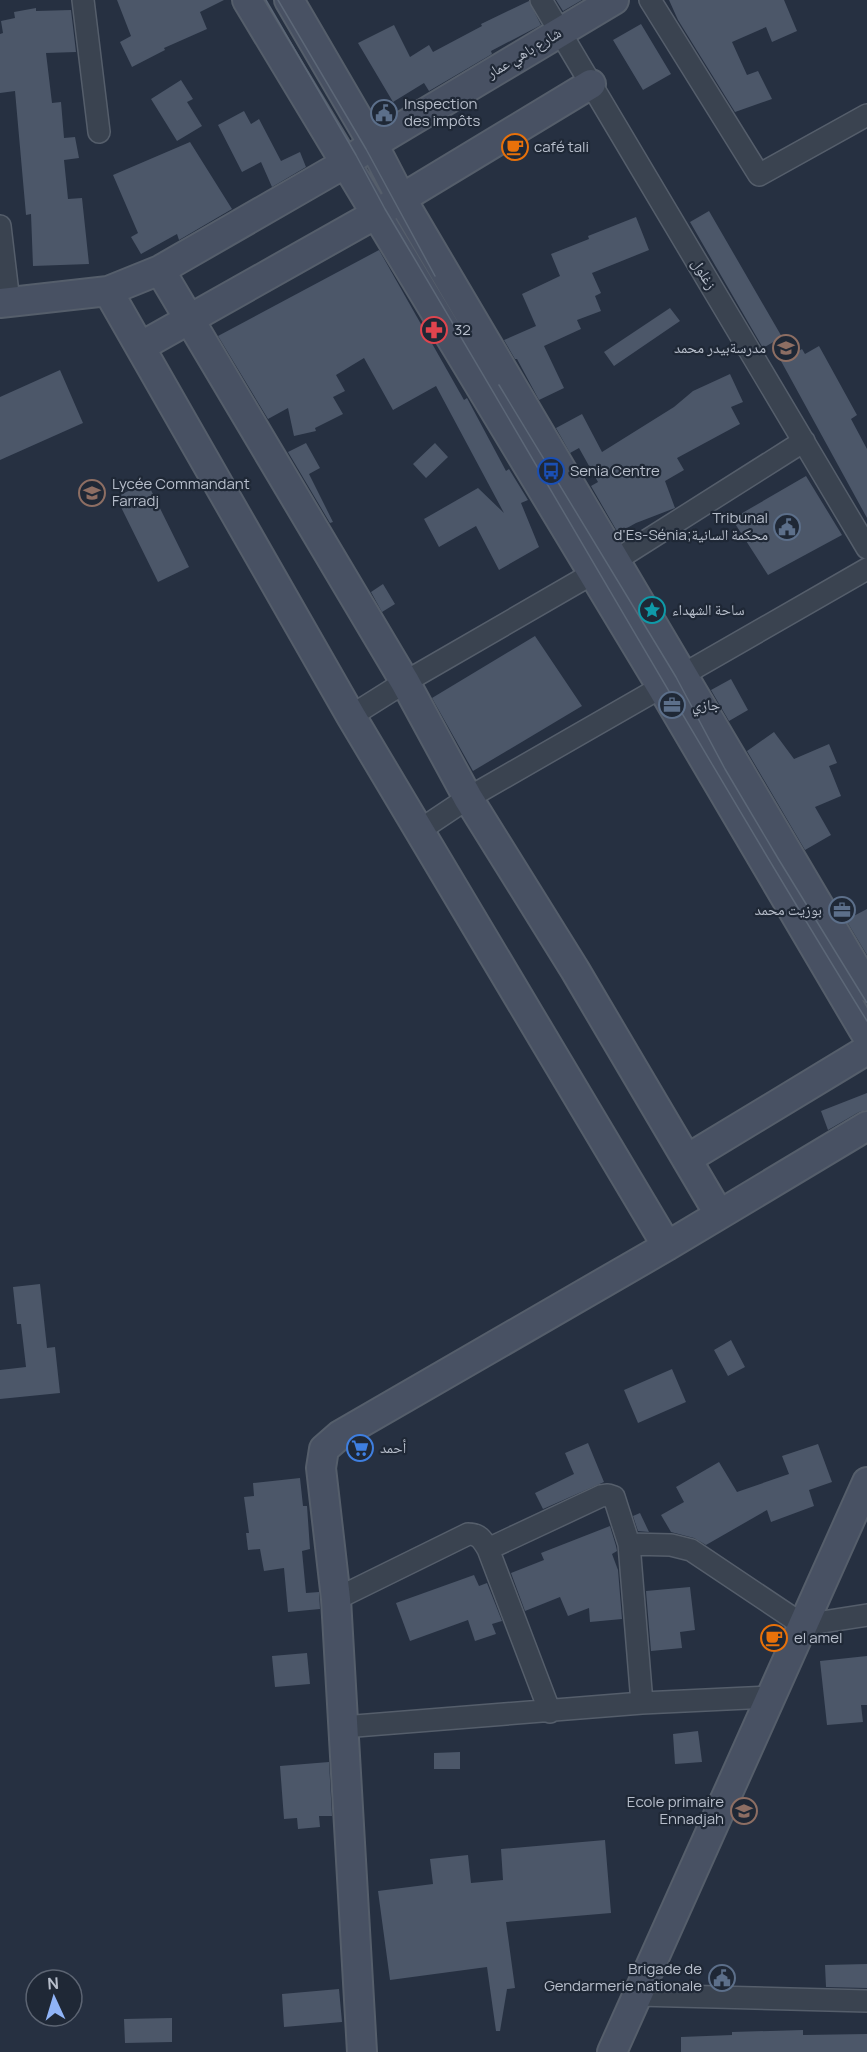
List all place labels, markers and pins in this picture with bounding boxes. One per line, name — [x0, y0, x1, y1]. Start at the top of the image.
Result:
place label: Inspection des impôts — [404, 93, 481, 131]
public building icon: Inspection des impôts — [369, 98, 399, 128]
cafe icon: café tali — [500, 132, 530, 162]
place label: café tali — [534, 136, 589, 157]
pharmacy icon: 32 — [419, 315, 449, 345]
place label: 32 — [454, 319, 471, 340]
school or university icon: مدرسةبيدر محمد — [771, 333, 801, 363]
place label: مدرسةبيدر محمد — [674, 337, 766, 358]
bus stop icon: Senia Centre — [536, 456, 566, 486]
place label: Senia Centre — [570, 460, 660, 481]
place label: Lycée Commandant Farradj — [112, 473, 250, 511]
school or university icon: Lycée Commandant Farradj — [77, 478, 107, 508]
place label: Tribunal d'Es-Sénia;محكمة السانية — [614, 507, 768, 545]
public building icon: Tribunal d'Es-Sénia;محكمة السانية — [772, 512, 802, 542]
place icon: ساحة الشهداء — [637, 595, 667, 625]
place label: ساحة الشهداء — [672, 599, 745, 620]
office icon: جازي — [657, 690, 687, 720]
place label: جازي — [692, 694, 721, 717]
office icon: بوزيت محمد — [827, 895, 857, 925]
place label: بوزيت محمد — [755, 899, 822, 920]
supermarket icon: أحمد — [345, 1433, 375, 1463]
place label: أحمد — [380, 1437, 407, 1458]
cafe icon: el amel — [759, 1623, 789, 1653]
place label: el amel — [794, 1627, 843, 1648]
place label: Ecole primaire Ennadjah — [627, 1791, 724, 1829]
school or university icon: Ecole primaire Ennadjah — [729, 1796, 759, 1826]
place label: Brigade de Gendarmerie nationale — [544, 1958, 702, 1996]
public building icon: Brigade de Gendarmerie nationale — [707, 1963, 737, 1993]

